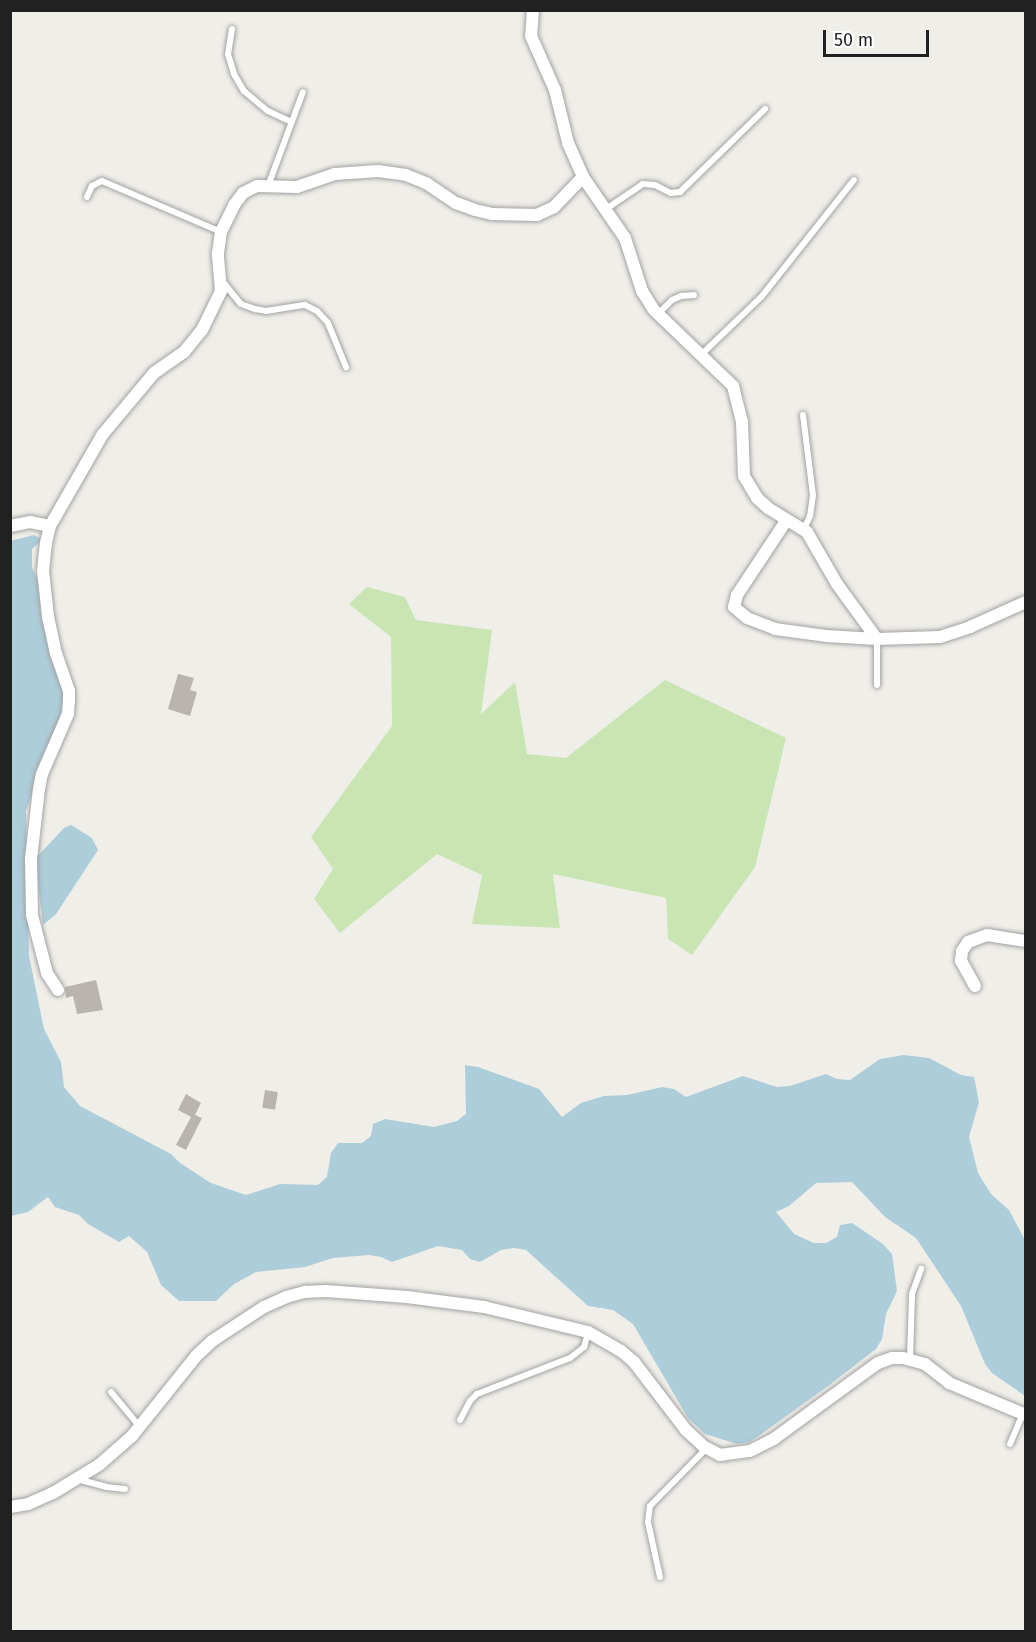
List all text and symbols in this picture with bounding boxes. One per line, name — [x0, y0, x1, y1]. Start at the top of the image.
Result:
scale bar — [826, 18, 932, 56]
text: 50 m — [834, 29, 873, 51]

